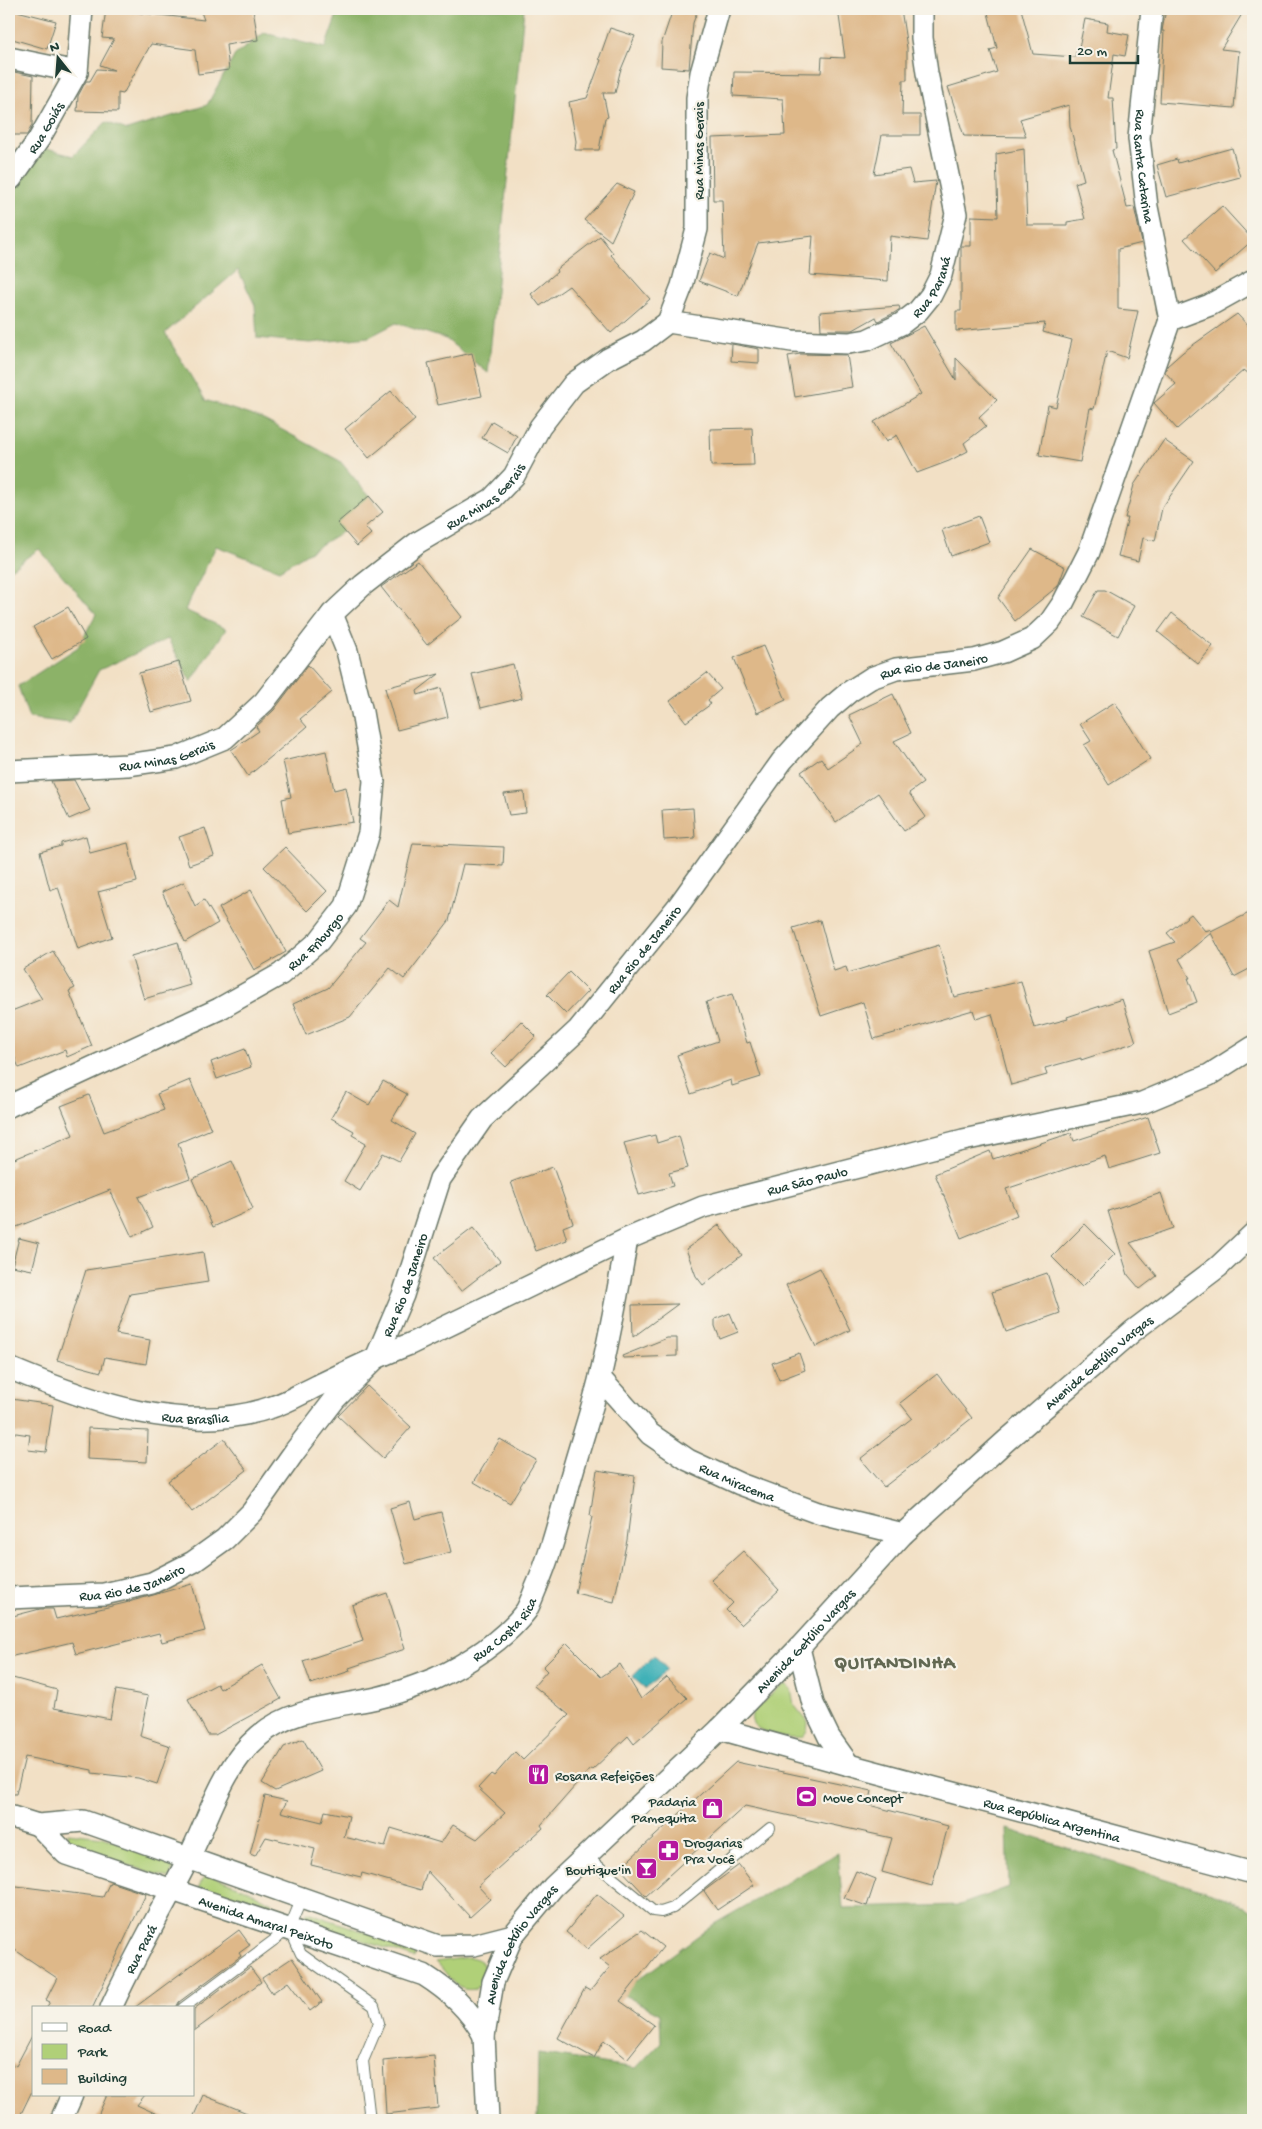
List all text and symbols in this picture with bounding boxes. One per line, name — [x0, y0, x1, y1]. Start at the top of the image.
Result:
north arrow — [32, 32, 82, 82]
scale bar — [1070, 32, 1137, 64]
text: N — [48, 38, 62, 57]
text: 20 m — [1077, 43, 1107, 61]
street label: Rua Goiás — [25, 99, 70, 158]
street label: Rua Minas Gerais — [692, 101, 709, 200]
street label: Rua Santa Catarina — [1128, 108, 1156, 226]
street label: Rua Paraná — [910, 254, 957, 323]
street label: Rua Minas Gerais — [444, 461, 530, 535]
street label: Rua Rio de Janeiro — [878, 651, 990, 685]
street label: Rua Minas Gerais — [119, 737, 218, 776]
street label: Rua Rio de Janeiro — [605, 903, 686, 998]
street label: Rua Friburgo — [285, 910, 349, 976]
street label: Rua São Paulo — [766, 1164, 850, 1201]
street label: Rua Rio de Janeiro — [380, 1231, 433, 1340]
street label: Avenida Getúlio Vargas — [1042, 1312, 1158, 1415]
street label: Rua Brasília — [160, 1410, 231, 1429]
street label: Rua Miracema — [696, 1460, 778, 1508]
street label: Rua Rio de Janeiro — [79, 1562, 188, 1606]
street label: Avenida Getúlio Vargas — [753, 1586, 860, 1698]
street label: Rua Costa Rica — [470, 1595, 543, 1667]
district label: QUITANDINHA — [834, 1653, 957, 1676]
restaurant icon: Rosana Refeições — [527, 1763, 551, 1787]
place label: Rosana Refeições — [555, 1769, 655, 1786]
sports icon: Move Concept — [795, 1785, 819, 1809]
place label: Move Concept — [823, 1791, 904, 1808]
place label: Padaria Pamequita — [631, 1795, 697, 1828]
street label: Rua República Argentina — [981, 1795, 1123, 1848]
shop icon: Padaria Pamequita — [700, 1797, 724, 1821]
place label: Drogarias Pra Você — [683, 1836, 743, 1869]
pharmacy icon: Drogarias Pra Você — [656, 1838, 680, 1862]
bar icon: Boutique'in — [635, 1857, 659, 1881]
place label: Boutique'in — [565, 1863, 631, 1880]
street label: Avenida Getúlio Vargas — [483, 1882, 563, 2006]
street label: Avenida Amaral Peixoto — [196, 1893, 336, 1955]
street label: Rua Pará — [123, 1921, 163, 1977]
legend — [32, 2006, 195, 2096]
text: Road — [78, 2020, 112, 2038]
text: Park — [77, 2044, 108, 2062]
text: Building — [77, 2070, 127, 2088]

